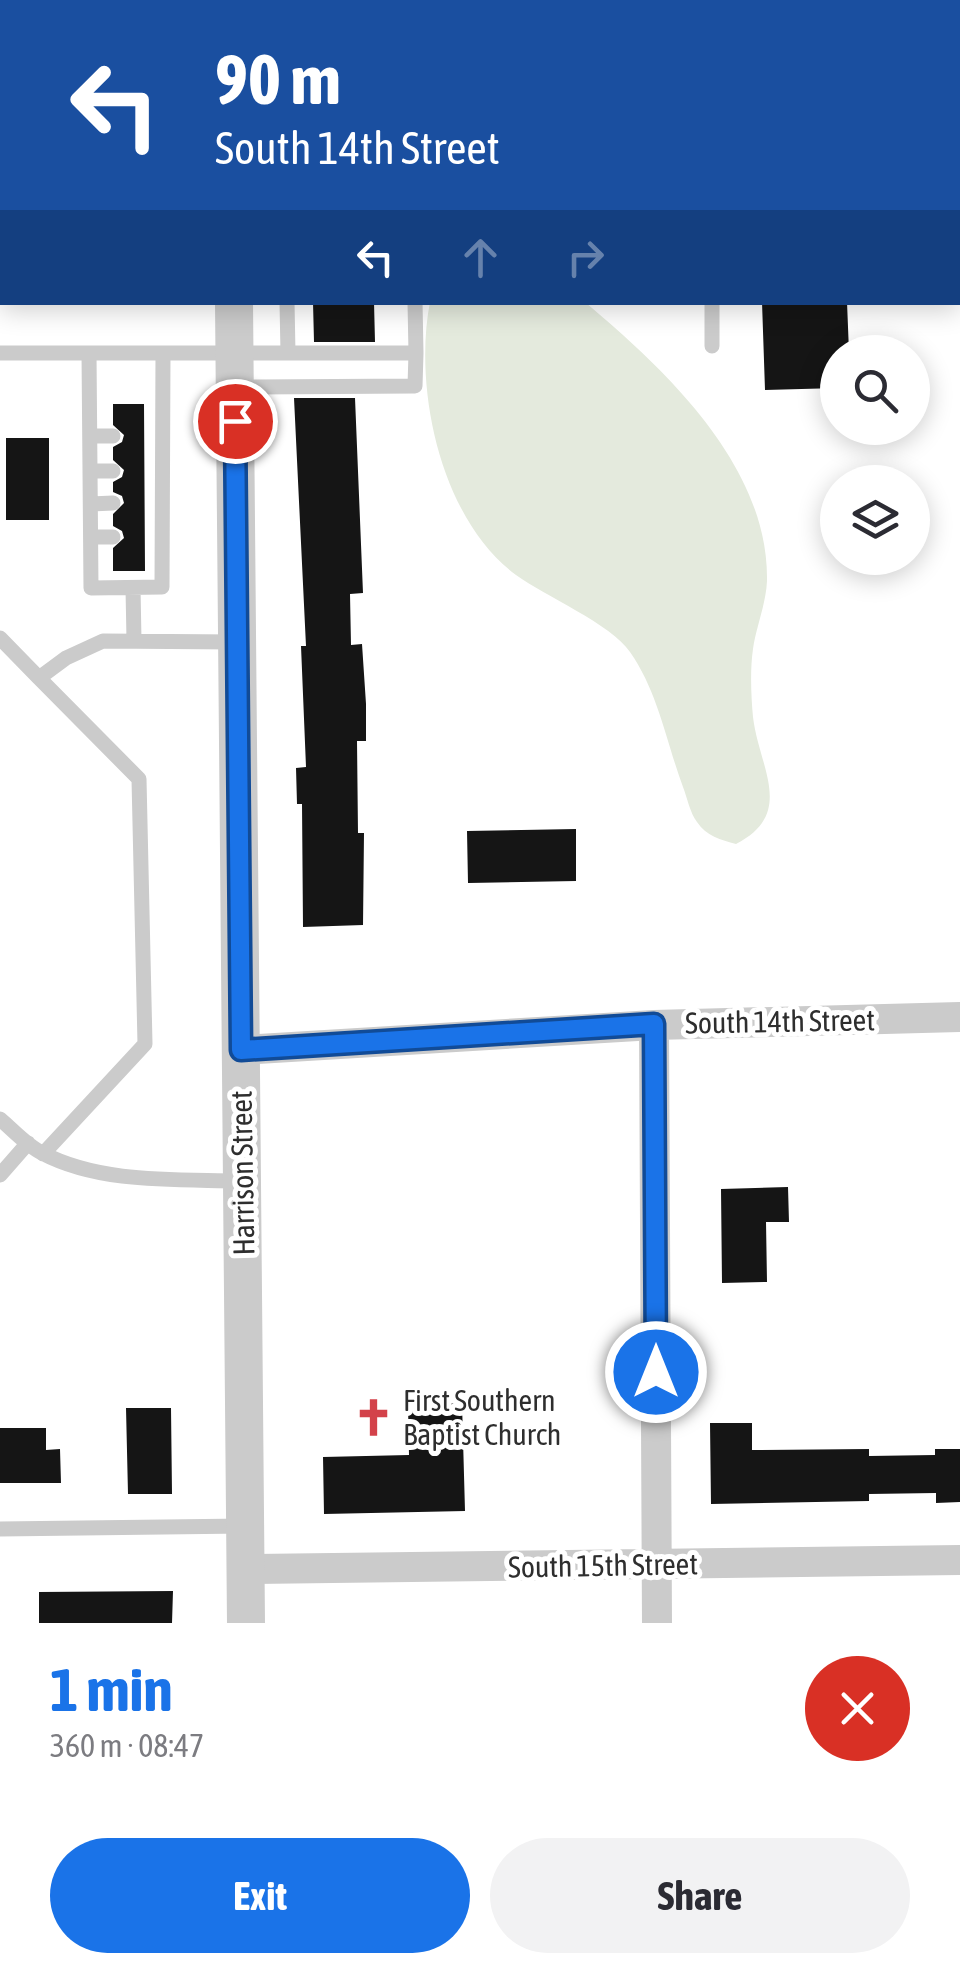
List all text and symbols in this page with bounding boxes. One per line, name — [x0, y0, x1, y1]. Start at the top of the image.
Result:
text: 90 m — [215, 39, 341, 119]
icon: left — [50, 40, 180, 170]
text: South 14th Street — [215, 122, 500, 174]
icon: left — [348, 230, 403, 285]
icon: ahead — [453, 230, 508, 285]
icon: right — [558, 230, 613, 285]
map controls — [820, 335, 930, 575]
button: search — [820, 335, 930, 445]
pin — [193, 379, 278, 464]
icon: arrive — [208, 394, 263, 449]
button: layers — [820, 465, 930, 575]
street label: South 14th Street — [685, 1002, 875, 1040]
street label: Harrison Street — [224, 1090, 260, 1256]
position arrow — [604, 1320, 708, 1424]
place label: First Southern Baptist Church — [403, 1383, 561, 1451]
church icon: First Southern Baptist Church — [352, 1396, 394, 1438]
street label: South 15th Street — [508, 1546, 698, 1584]
text: 1 min — [50, 1655, 173, 1724]
button: close — [805, 1656, 910, 1761]
text: 360 m · 08:47 — [50, 1727, 204, 1764]
button: Exit — [50, 1838, 470, 1953]
button: Share — [490, 1838, 910, 1953]

